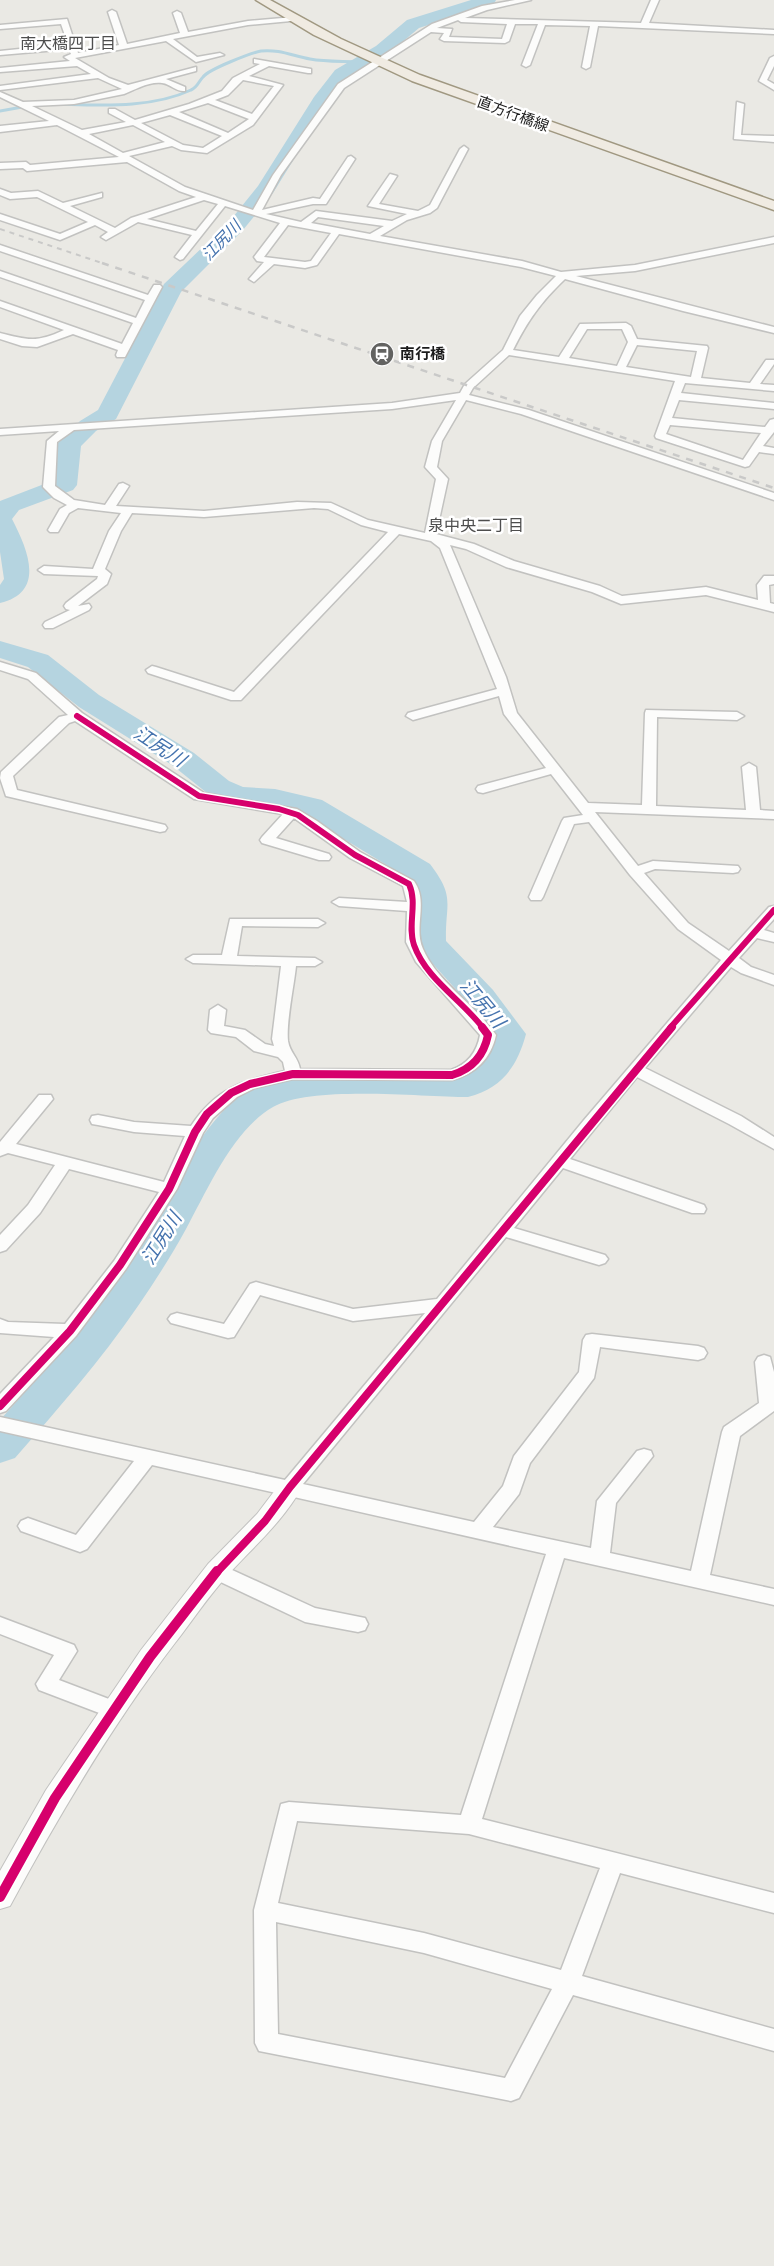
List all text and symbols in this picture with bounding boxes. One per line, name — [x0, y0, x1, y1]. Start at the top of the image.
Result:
district label: 南大橋四丁目 — [20, 34, 116, 53]
street label: 直方行橋線 — [475, 93, 551, 134]
water label: 江尻川 — [198, 215, 246, 264]
station icon: 南行橋 — [369, 341, 395, 367]
place label: 南行橋 — [400, 345, 446, 362]
district label: 泉中央二丁目 — [428, 516, 524, 535]
water label: 江尻川 — [130, 721, 192, 772]
water label: 江尻川 — [456, 974, 511, 1033]
water label: 江尻川 — [137, 1206, 186, 1268]

